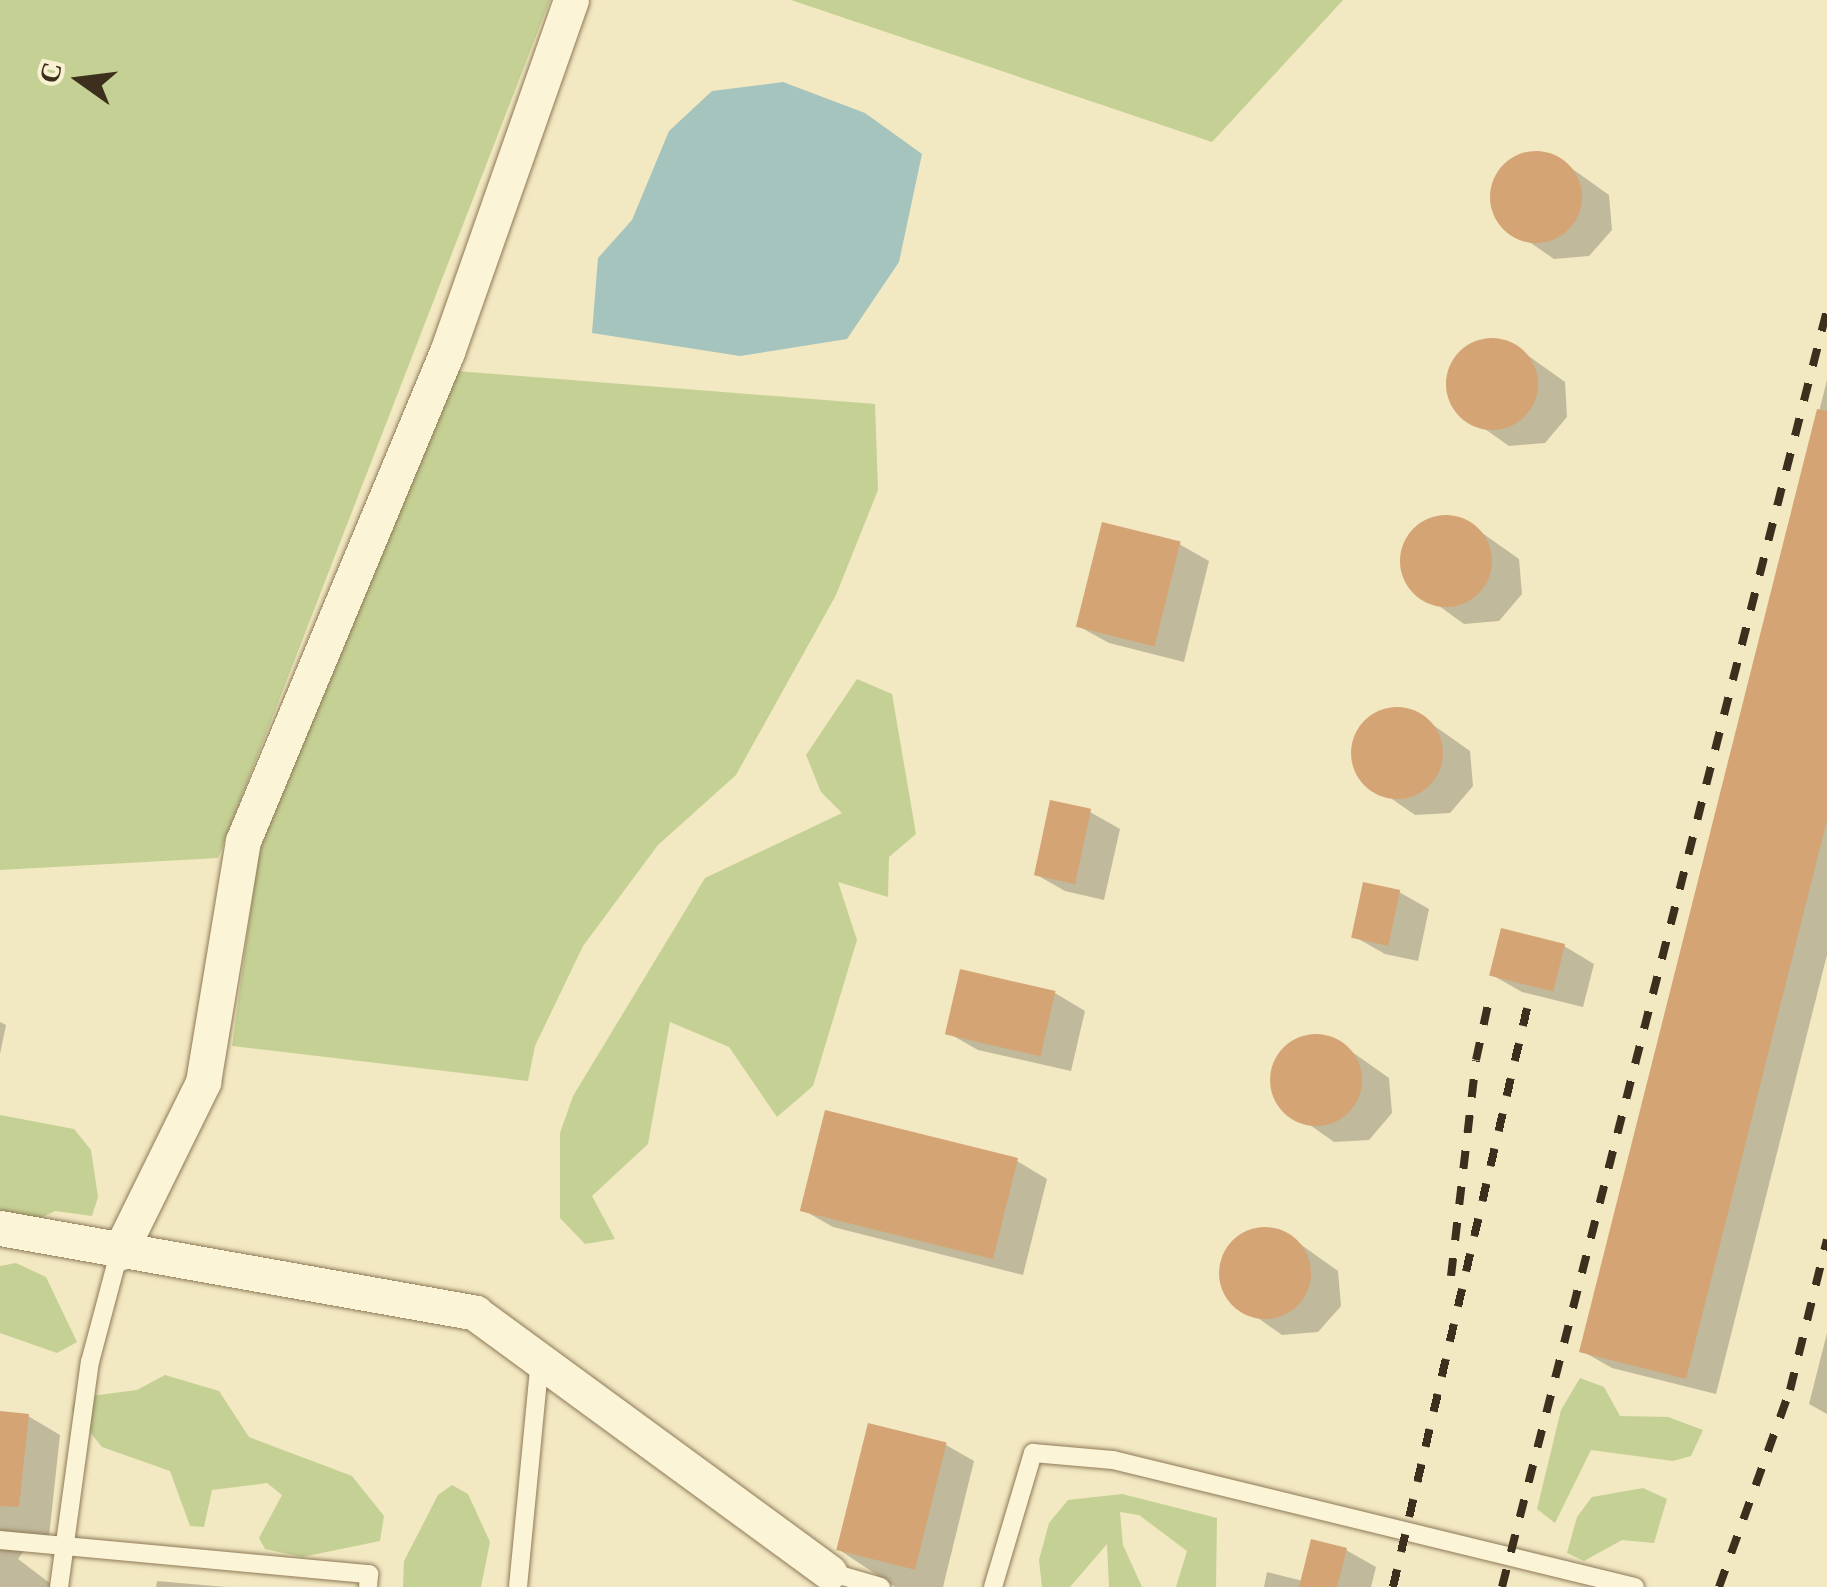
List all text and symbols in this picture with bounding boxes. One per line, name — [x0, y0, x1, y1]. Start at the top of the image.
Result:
north arrow — [30, 30, 130, 130]
text: С — [31, 59, 70, 87]

